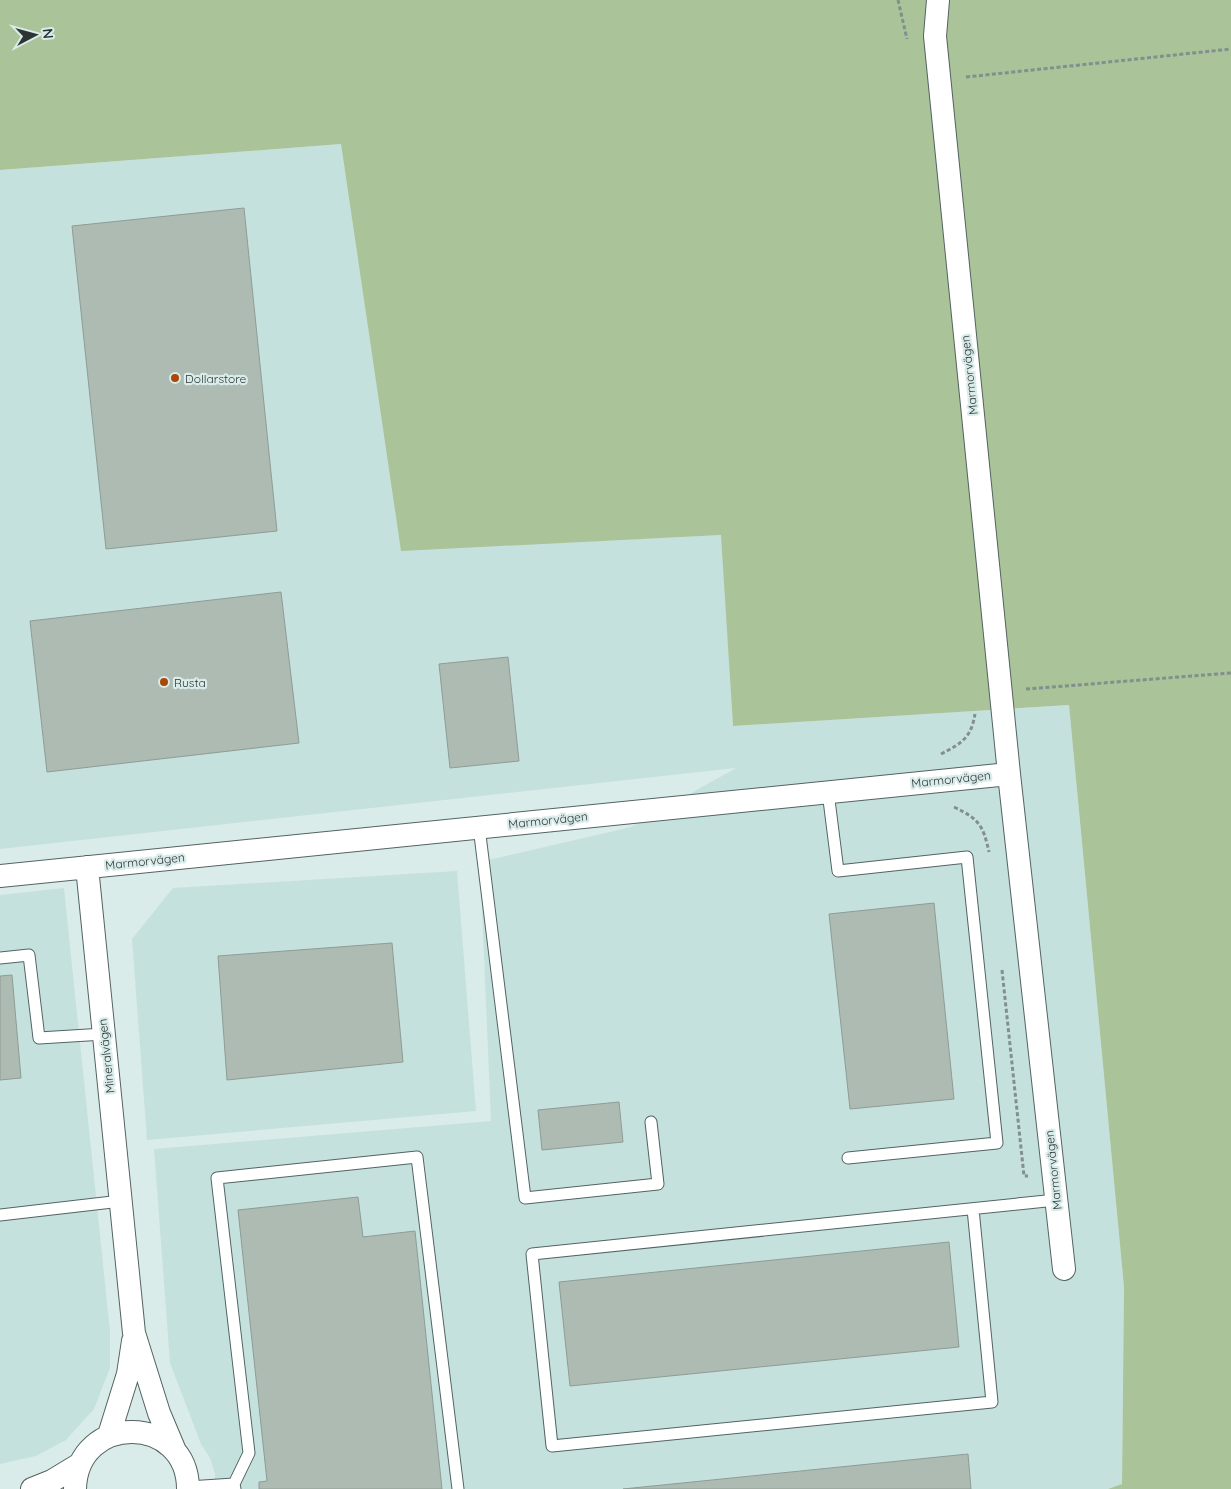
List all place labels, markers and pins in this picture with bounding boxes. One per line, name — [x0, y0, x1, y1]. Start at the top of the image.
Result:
place label: Dollarstore — [185, 371, 247, 386]
marker: Dollarstore — [169, 372, 181, 384]
place label: Rusta — [174, 675, 206, 690]
marker: Rusta — [158, 676, 170, 688]

